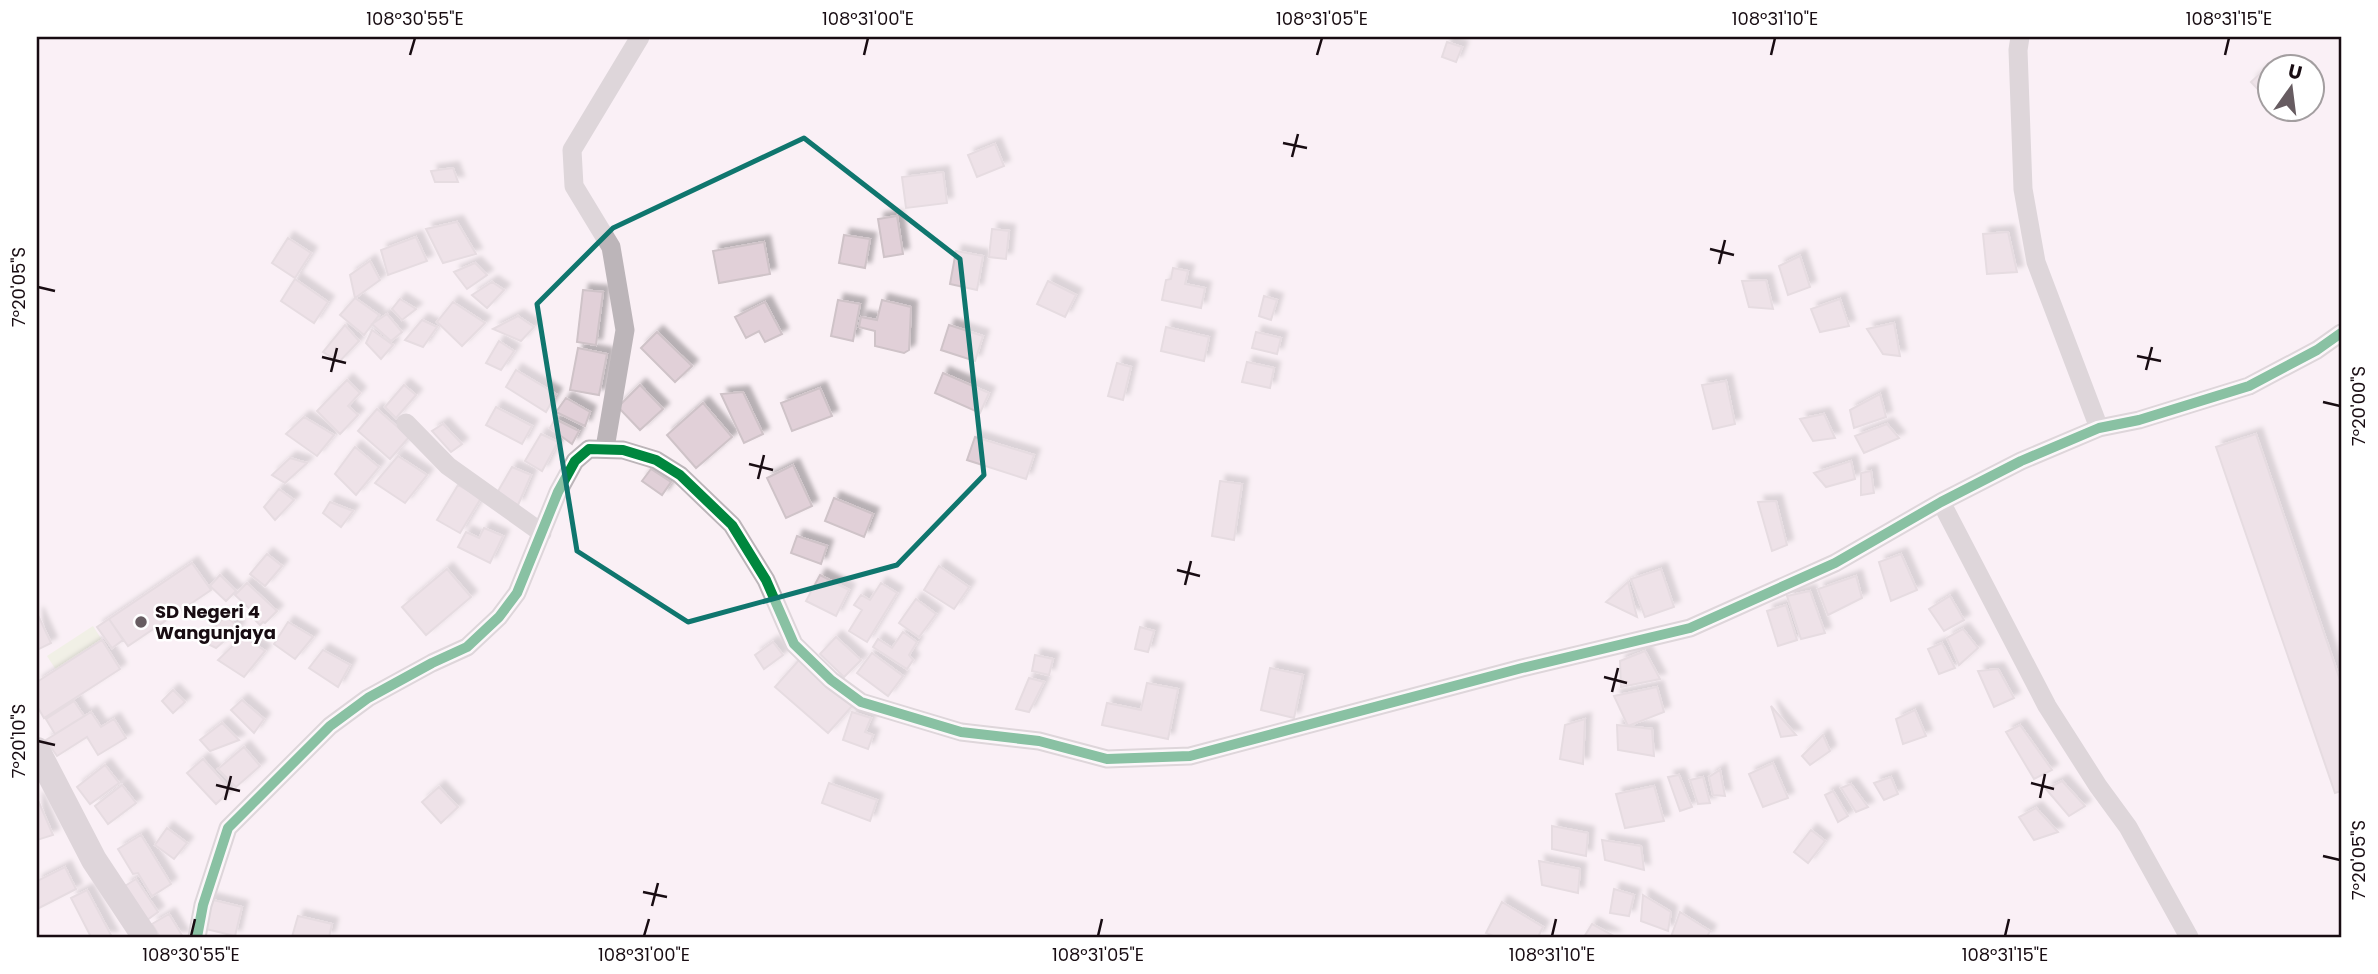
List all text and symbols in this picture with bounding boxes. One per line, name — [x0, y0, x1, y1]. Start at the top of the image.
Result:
text: 108°30'55"E — [366, 6, 464, 31]
text: 108°31'00"E — [822, 6, 914, 31]
text: 108°31'05"E — [1276, 6, 1368, 31]
text: 108°31'10"E — [1732, 6, 1818, 31]
text: 108°31'15"E — [2186, 6, 2272, 31]
north arrow — [2256, 52, 2326, 122]
text: U — [2285, 57, 2305, 87]
text: 7°20'05"S — [6, 247, 31, 327]
text: 7°20'00"S — [2346, 366, 2371, 446]
place label: SD Negeri 4 Wangunjaya — [155, 599, 276, 645]
marker: SD Negeri 4 Wangunjaya — [133, 614, 149, 630]
text: 7°20'10"S — [6, 704, 31, 778]
text: 7°20'05"S — [2346, 820, 2371, 900]
text: 108°30'55"E — [142, 942, 240, 967]
text: 108°31'00"E — [598, 942, 690, 967]
text: 108°31'05"E — [1052, 942, 1144, 967]
text: 108°31'10"E — [1509, 942, 1595, 967]
text: 108°31'15"E — [1962, 942, 2048, 967]

